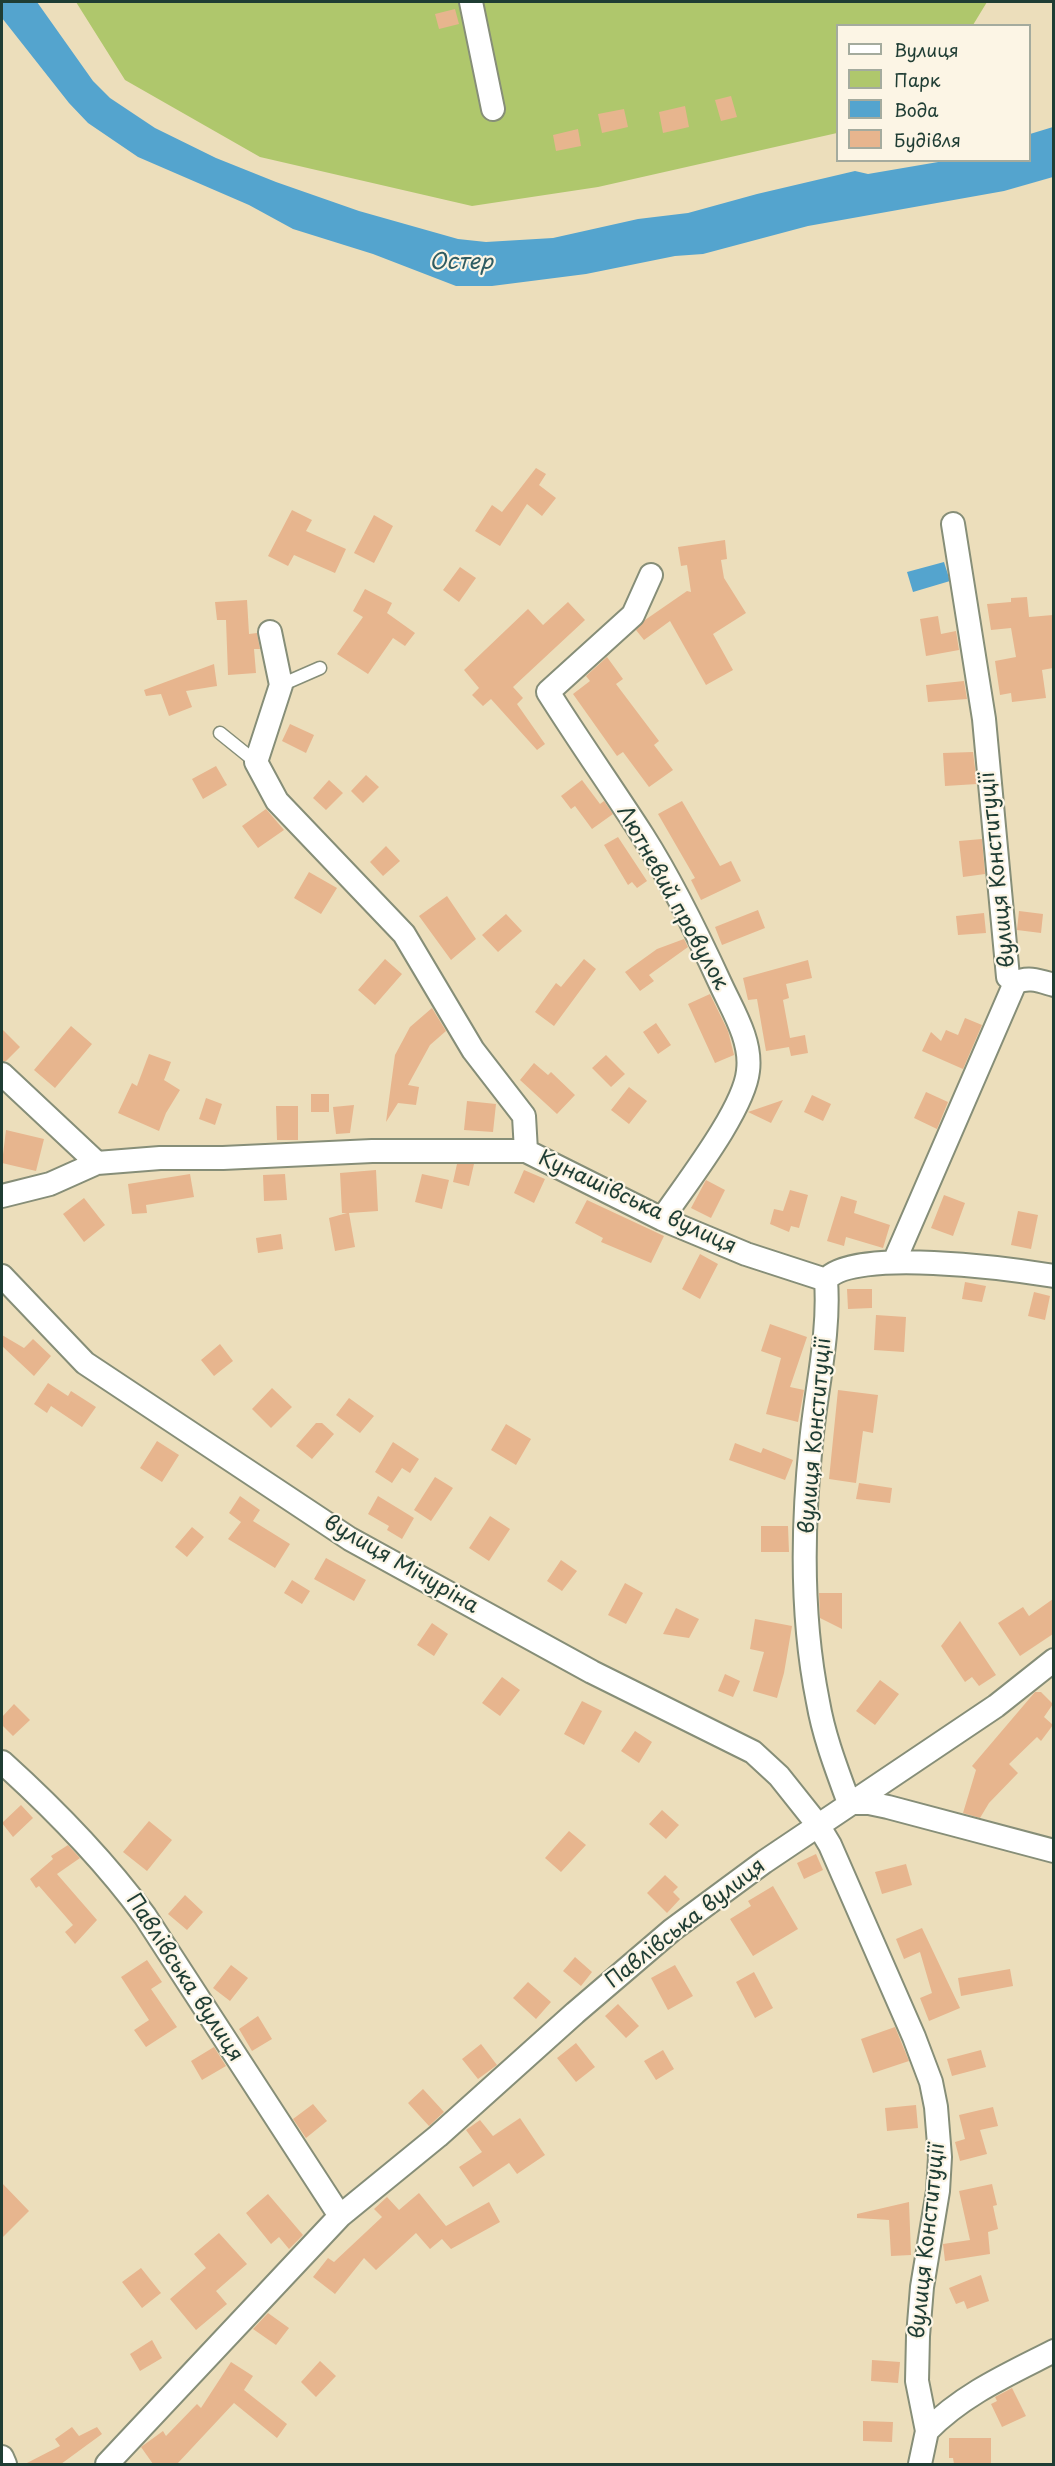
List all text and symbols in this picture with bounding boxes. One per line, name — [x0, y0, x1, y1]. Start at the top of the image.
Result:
legend — [836, 24, 1031, 162]
text: Вулиця — [894, 36, 959, 63]
text: Парк — [894, 66, 940, 93]
text: Вода — [894, 96, 939, 123]
text: Будівля — [894, 126, 961, 153]
water label: Остер — [429, 250, 493, 276]
street label: вулиця Конституції — [975, 771, 1021, 969]
street label: Лютневий провулок — [611, 801, 733, 995]
street label: Кунашівська вулиця — [534, 1146, 740, 1260]
street label: вулиця Конституції — [795, 1337, 837, 1535]
street label: вулиця Мічуріна — [319, 1510, 483, 1620]
street label: Павлівська вулиця — [601, 1854, 771, 1994]
street label: Павлівська вулиця — [120, 1889, 248, 2067]
street label: вулиця Конституції — [905, 2142, 951, 2340]

